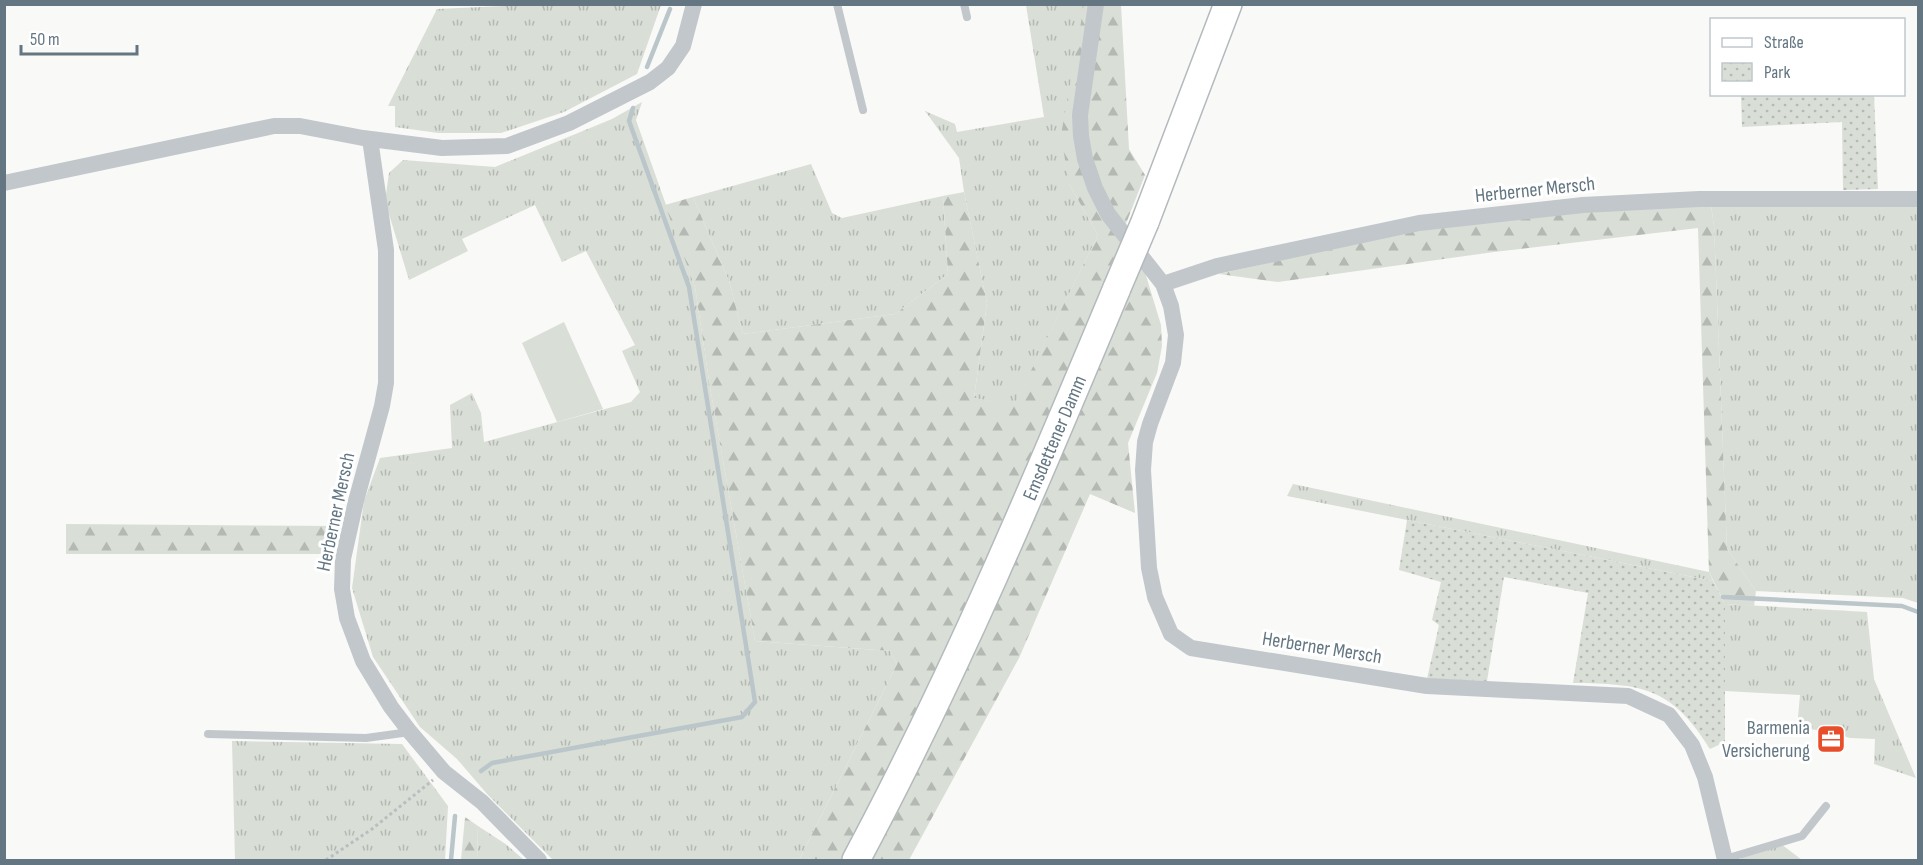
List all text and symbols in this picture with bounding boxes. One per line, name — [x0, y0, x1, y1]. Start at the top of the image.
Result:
scale bar — [21, 18, 136, 56]
legend — [1710, 18, 1905, 96]
text: 50 m — [30, 29, 60, 50]
text: Straße — [1764, 32, 1804, 53]
text: Park — [1764, 62, 1790, 83]
street label: Herberner Mersch — [1474, 172, 1596, 208]
street label: Emsdettener Damm — [1018, 372, 1092, 504]
street label: Herberner Mersch — [312, 451, 360, 573]
street label: Herberner Mersch — [1261, 627, 1383, 669]
place label: Barmenia Versicherung — [1722, 716, 1810, 763]
office icon: Barmenia Versicherung — [1815, 723, 1847, 755]

